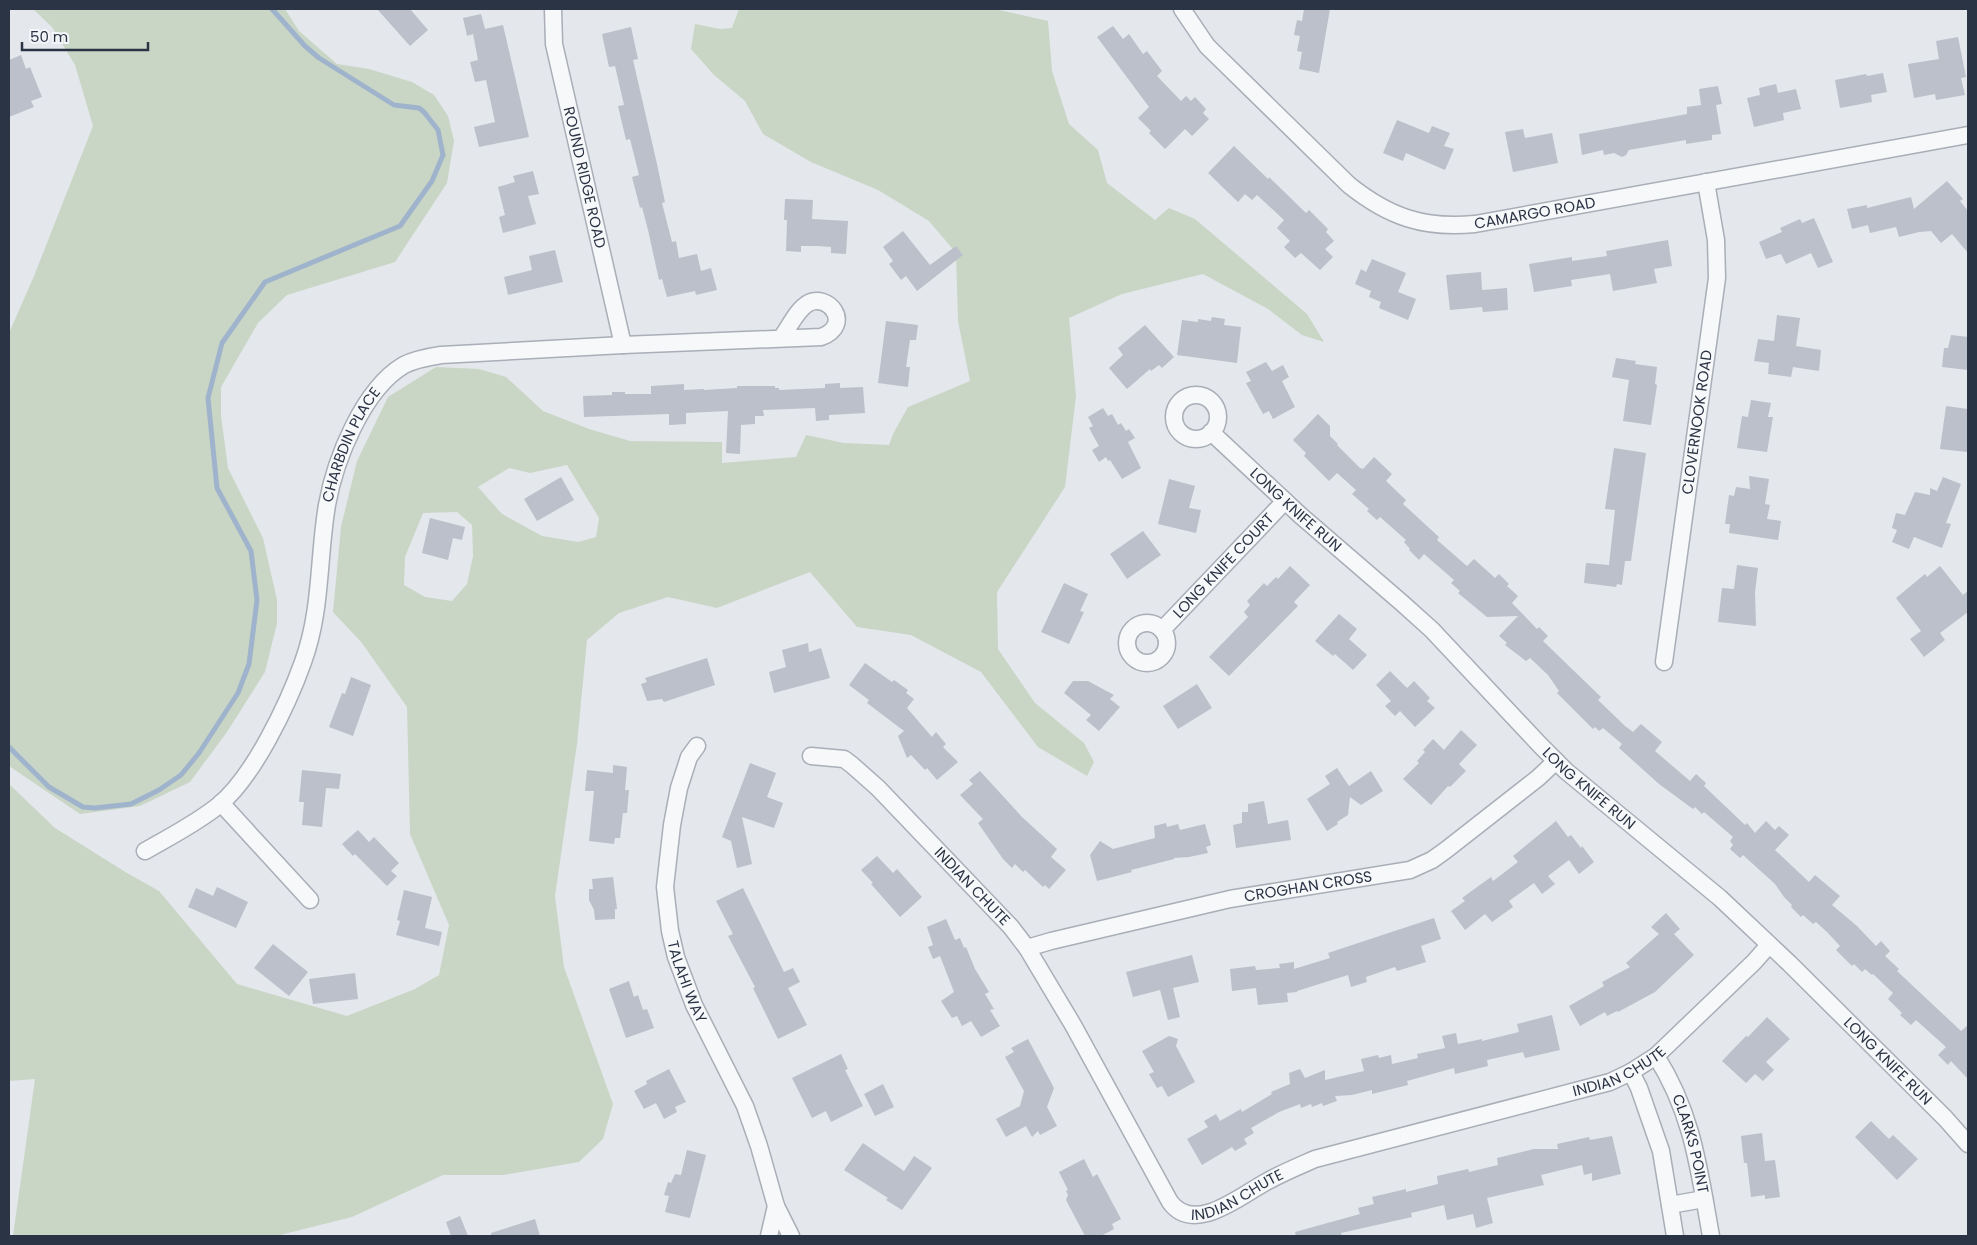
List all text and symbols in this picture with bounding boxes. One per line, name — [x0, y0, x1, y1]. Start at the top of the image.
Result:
scale bar — [22, 20, 149, 52]
text: 50 m — [30, 26, 68, 47]
street label: ROUND RIDGE ROAD — [559, 105, 611, 250]
street label: CAMARGO ROAD — [1472, 191, 1597, 234]
street label: CLOVERNOOK ROAD — [1676, 349, 1717, 496]
street label: CHARBDIN PLACE — [317, 382, 385, 504]
street label: LONG KNIFE RUN — [1246, 463, 1346, 556]
street label: LONG KNIFE COURT — [1168, 508, 1278, 622]
street label: LONG KNIFE RUN — [1538, 742, 1640, 834]
street label: INDIAN CHUTE — [930, 842, 1015, 930]
street label: CROGHAN CROSS — [1243, 865, 1374, 907]
street label: TALAHI WAY — [663, 939, 712, 1026]
street label: LONG KNIFE RUN — [1839, 1012, 1937, 1109]
street label: INDIAN CHUTE — [1570, 1041, 1670, 1101]
street label: CLARKS POINT — [1667, 1091, 1714, 1195]
street label: INDIAN CHUTE — [1190, 1164, 1287, 1225]

